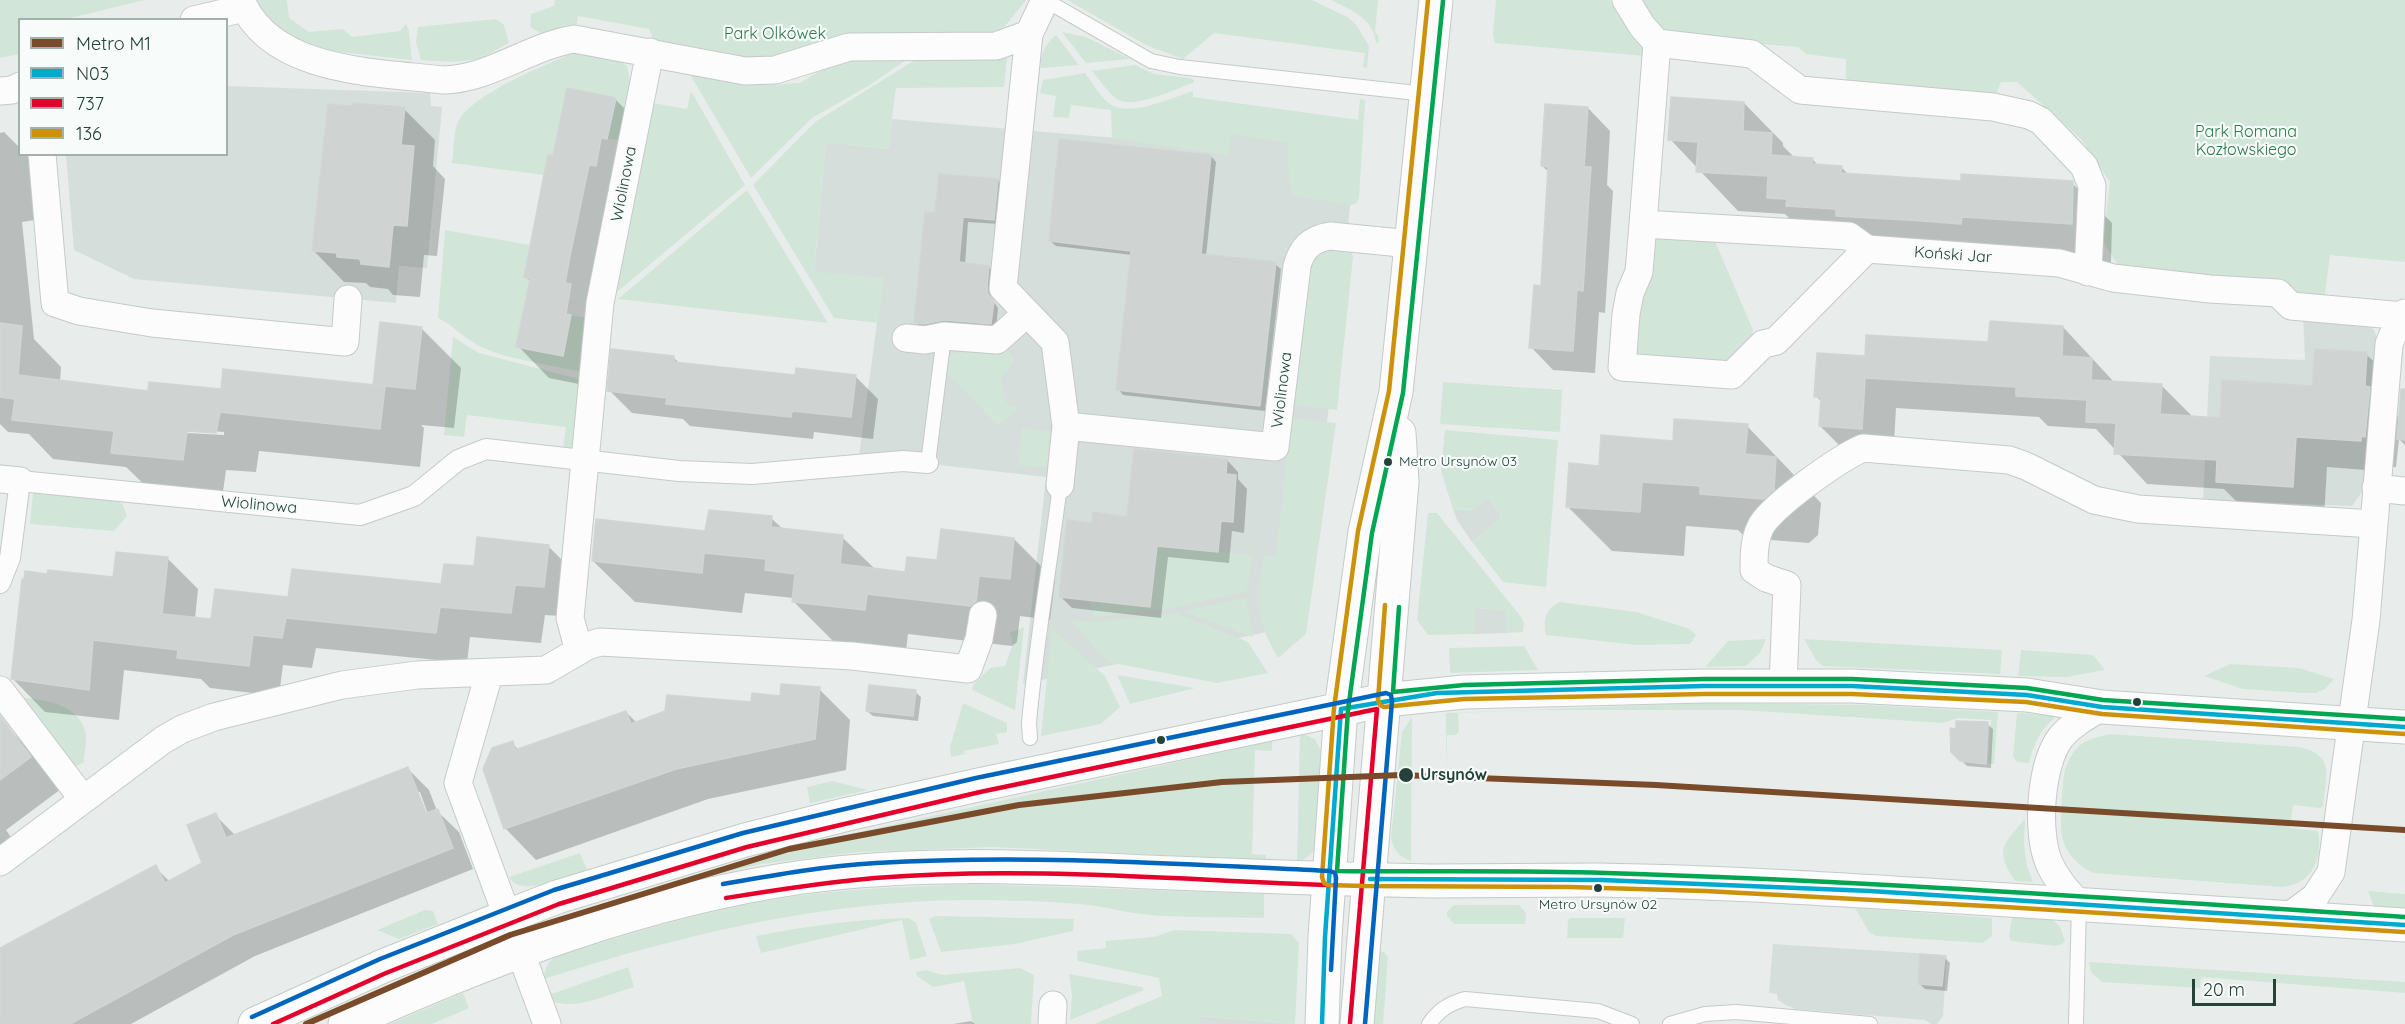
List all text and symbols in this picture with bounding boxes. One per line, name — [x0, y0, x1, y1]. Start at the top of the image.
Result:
legend — [18, 18, 228, 156]
park label: Park Olkówek — [724, 24, 826, 44]
text: Metro M1 — [76, 32, 151, 55]
text: N03 — [76, 62, 109, 85]
text: 737 — [76, 92, 104, 115]
text: 136 — [76, 122, 102, 145]
park label: Park Romana Kozłowskiego — [2195, 122, 2297, 160]
street label: Wiolinowa — [607, 145, 641, 223]
street label: Koński Jar — [1913, 243, 1993, 267]
street label: Wiolinowa — [1268, 351, 1296, 429]
place label: Metro Ursynów 03 — [1399, 454, 1517, 470]
marker: Metro Ursynów 03 — [1382, 456, 1394, 468]
street label: Wiolinowa — [220, 492, 298, 518]
unlabelled marker — [2131, 696, 2143, 708]
unlabelled marker — [1155, 734, 1167, 746]
place label: Ursynów — [1420, 765, 1487, 785]
marker: Ursynów — [1397, 766, 1415, 784]
marker: Metro Ursynów 02 — [1592, 882, 1604, 894]
place label: Metro Ursynów 02 — [1539, 897, 1657, 913]
scale bar — [2195, 967, 2279, 1005]
text: 20 m — [2203, 978, 2245, 1001]

